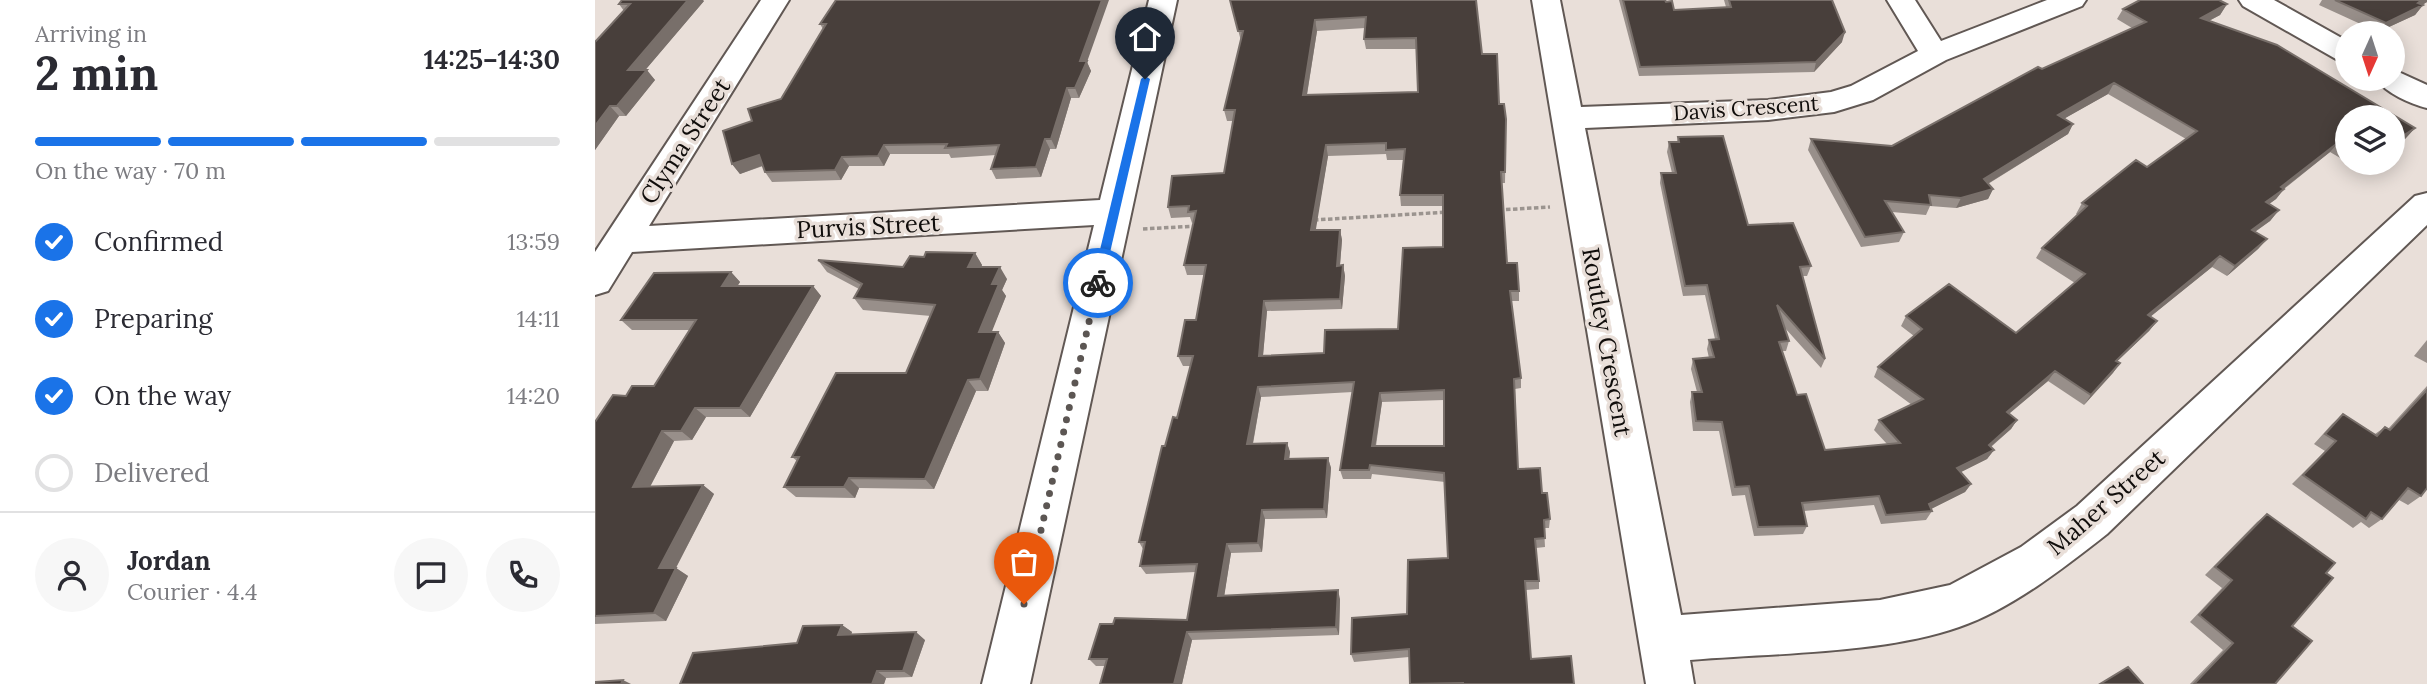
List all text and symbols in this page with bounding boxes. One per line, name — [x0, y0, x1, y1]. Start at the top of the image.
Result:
pin — [1115, 7, 1175, 79]
icon: home — [1126, 18, 1164, 56]
text: Arriving in — [35, 19, 147, 48]
north arrow — [2335, 21, 2405, 91]
map controls — [2335, 21, 2405, 175]
text: 14:25–14:30 — [424, 43, 560, 76]
text: 2 min — [35, 44, 158, 103]
street label: Clyma Street — [633, 72, 738, 210]
street label: Davis Crescent — [1672, 89, 1820, 127]
button: layers — [2335, 105, 2405, 175]
text: On the way · 70 m — [35, 156, 226, 185]
street label: Purvis Street — [795, 207, 941, 245]
icon: check — [35, 223, 73, 261]
text: Confirmed — [94, 225, 223, 258]
text: 13:59 — [507, 227, 560, 256]
street label: Routley Crescent — [1575, 245, 1639, 440]
courier — [1063, 248, 1133, 318]
icon: bike — [1079, 264, 1117, 302]
icon: check — [35, 300, 73, 338]
text: Preparing — [94, 302, 213, 335]
text: 14:11 — [517, 304, 560, 333]
icon: check — [35, 377, 73, 415]
text: On the way — [94, 379, 231, 412]
text: 14:20 — [507, 381, 560, 410]
street label: Maher Street — [2041, 442, 2172, 562]
text: Delivered — [94, 456, 210, 489]
pin — [994, 532, 1054, 604]
button: person — [35, 538, 109, 612]
button: chat — [394, 538, 468, 612]
button: phone — [486, 538, 560, 612]
icon: bag — [1005, 543, 1043, 581]
text: Jordan — [127, 544, 211, 577]
text: Courier · 4.4 — [127, 577, 258, 606]

